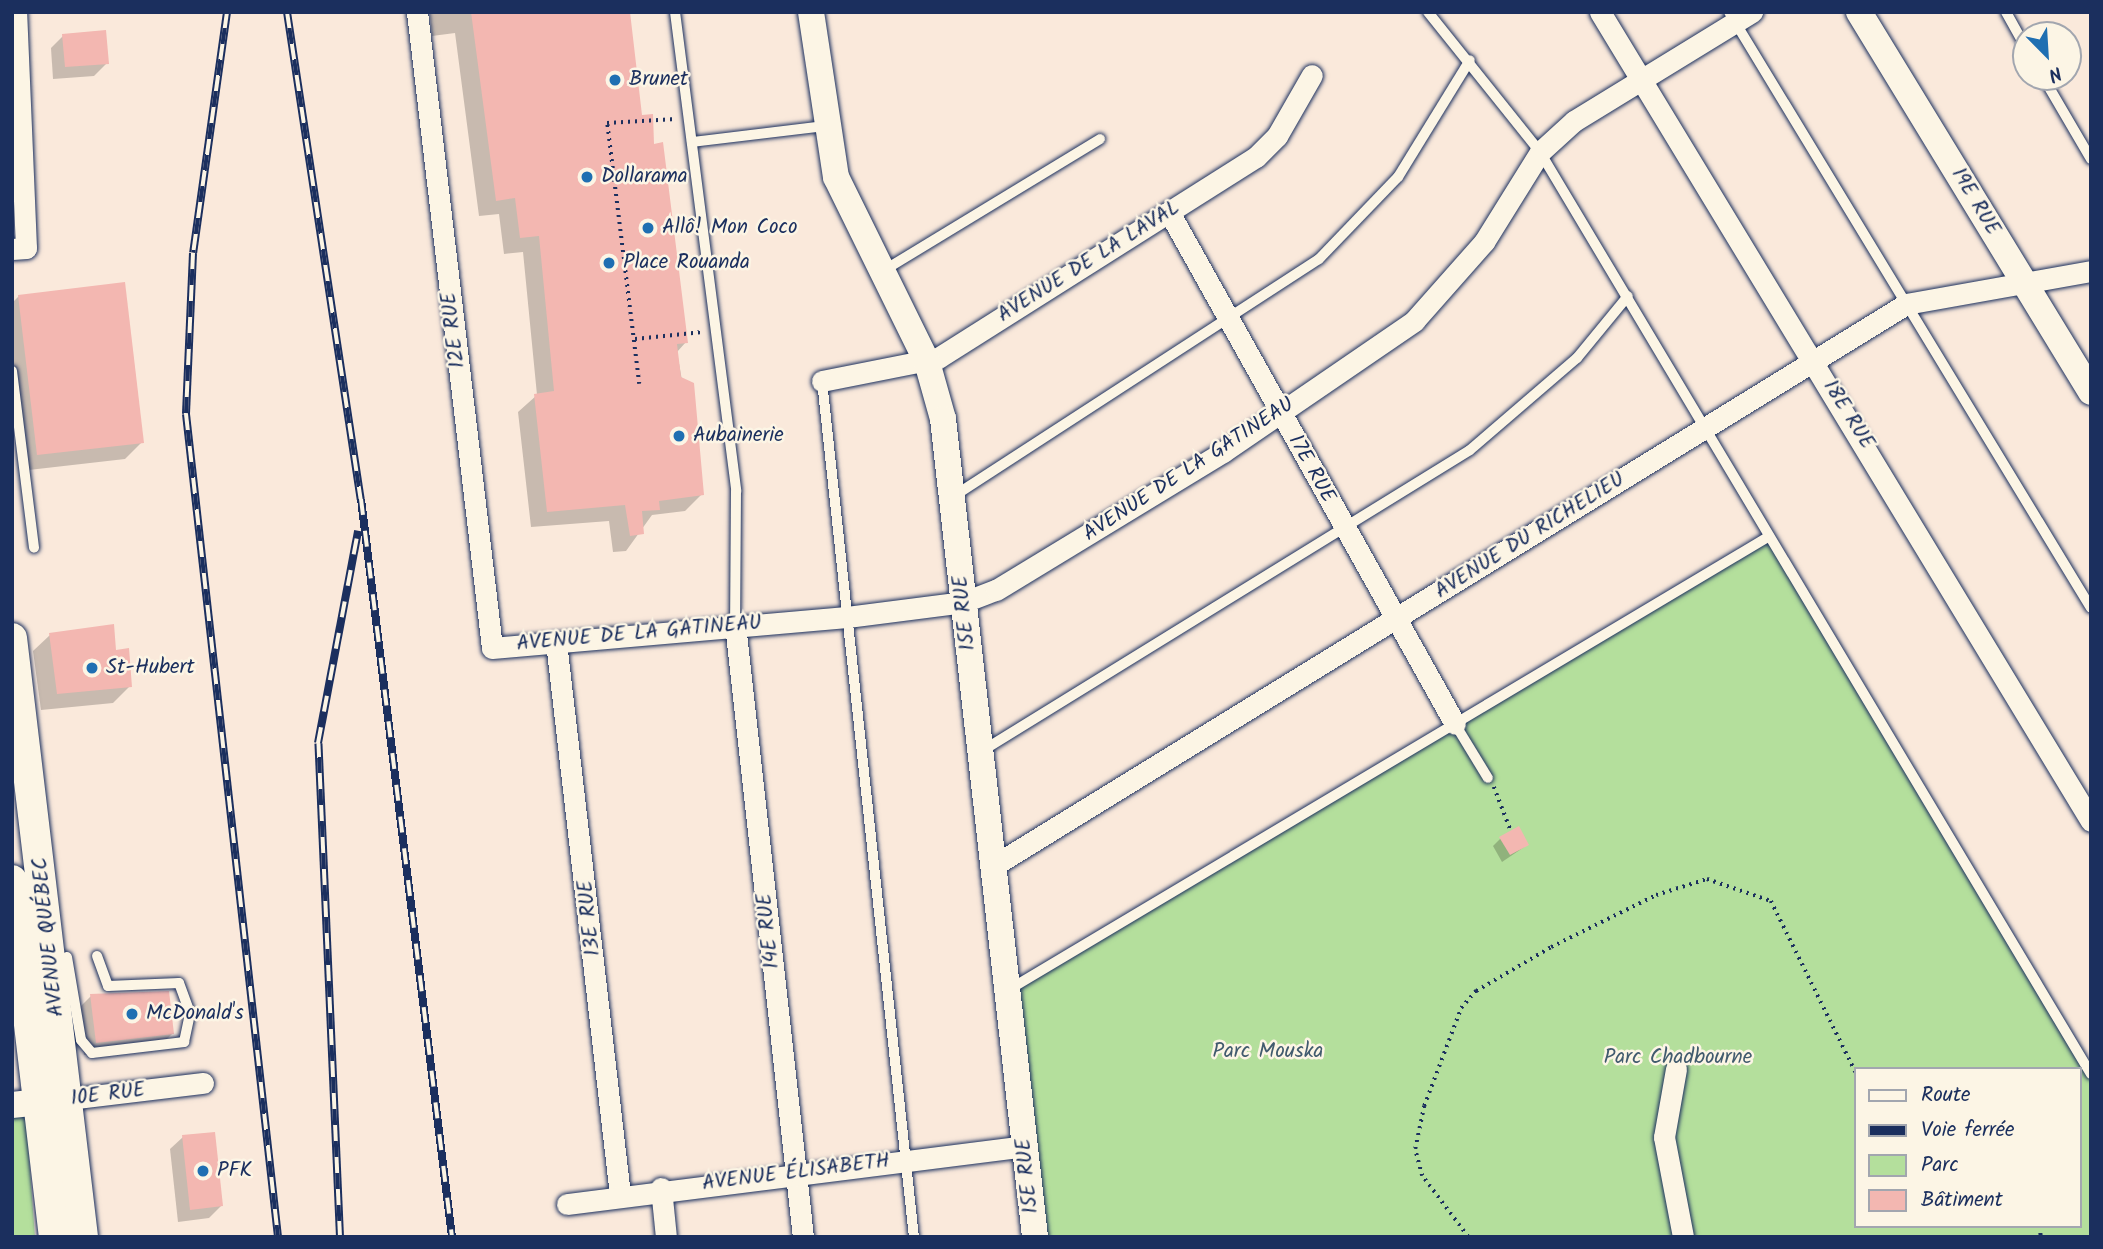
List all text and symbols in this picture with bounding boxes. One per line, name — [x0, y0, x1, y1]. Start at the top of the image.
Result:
north arrow — [2012, 21, 2082, 91]
text: N — [2043, 57, 2066, 90]
place label: Brunet — [629, 67, 688, 93]
marker: Brunet — [607, 72, 623, 88]
place label: Dollarama — [601, 164, 688, 190]
street label: 19E RUE — [1945, 164, 2005, 240]
marker: Dollarama — [579, 169, 595, 185]
street label: AVENUE DE LA LAVAL — [993, 196, 1185, 328]
place label: Allô! Mon Coco — [662, 215, 797, 241]
marker: Allô! Mon Coco — [640, 220, 656, 236]
place label: Place Rouanda — [623, 250, 750, 276]
marker: Place Rouanda — [601, 255, 617, 271]
street label: 12E RUE — [437, 290, 471, 370]
street label: 18E RUE — [1817, 376, 1879, 454]
street label: AVENUE DE LA GATINEAU — [1079, 393, 1299, 547]
place label: Aubainerie — [693, 423, 784, 449]
marker: Aubainerie — [671, 428, 687, 444]
street label: 17E RUE — [1282, 430, 1340, 508]
street label: AVENUE DU RICHELIEU — [1431, 467, 1629, 605]
street label: 15E RUE — [949, 574, 981, 652]
street label: AVENUE DE LA GATINEAU — [515, 611, 763, 657]
place label: St-Hubert — [106, 655, 195, 681]
marker: St-Hubert — [84, 660, 100, 676]
street label: AVENUE QUÉBEC — [28, 856, 70, 1018]
street label: 13E RUE — [573, 879, 607, 957]
street label: 14E RUE — [752, 892, 786, 970]
place label: McDonald's — [146, 1001, 244, 1027]
marker: McDonald's — [124, 1006, 140, 1022]
park label: Parc Mouska — [1213, 1039, 1323, 1065]
park label: Parc Chadbourne — [1604, 1045, 1752, 1071]
legend — [1854, 1067, 2082, 1228]
street label: 10E RUE — [69, 1078, 147, 1112]
text: Route — [1921, 1079, 1970, 1112]
text: Voie ferrée — [1921, 1114, 2014, 1147]
street label: 15E RUE — [1012, 1137, 1044, 1215]
street label: AVENUE ÉLISABETH — [701, 1149, 891, 1197]
text: Parc — [1921, 1149, 1959, 1182]
place label: PFK — [217, 1158, 252, 1184]
marker: PFK — [195, 1163, 211, 1179]
text: Bâtiment — [1921, 1184, 2003, 1217]

